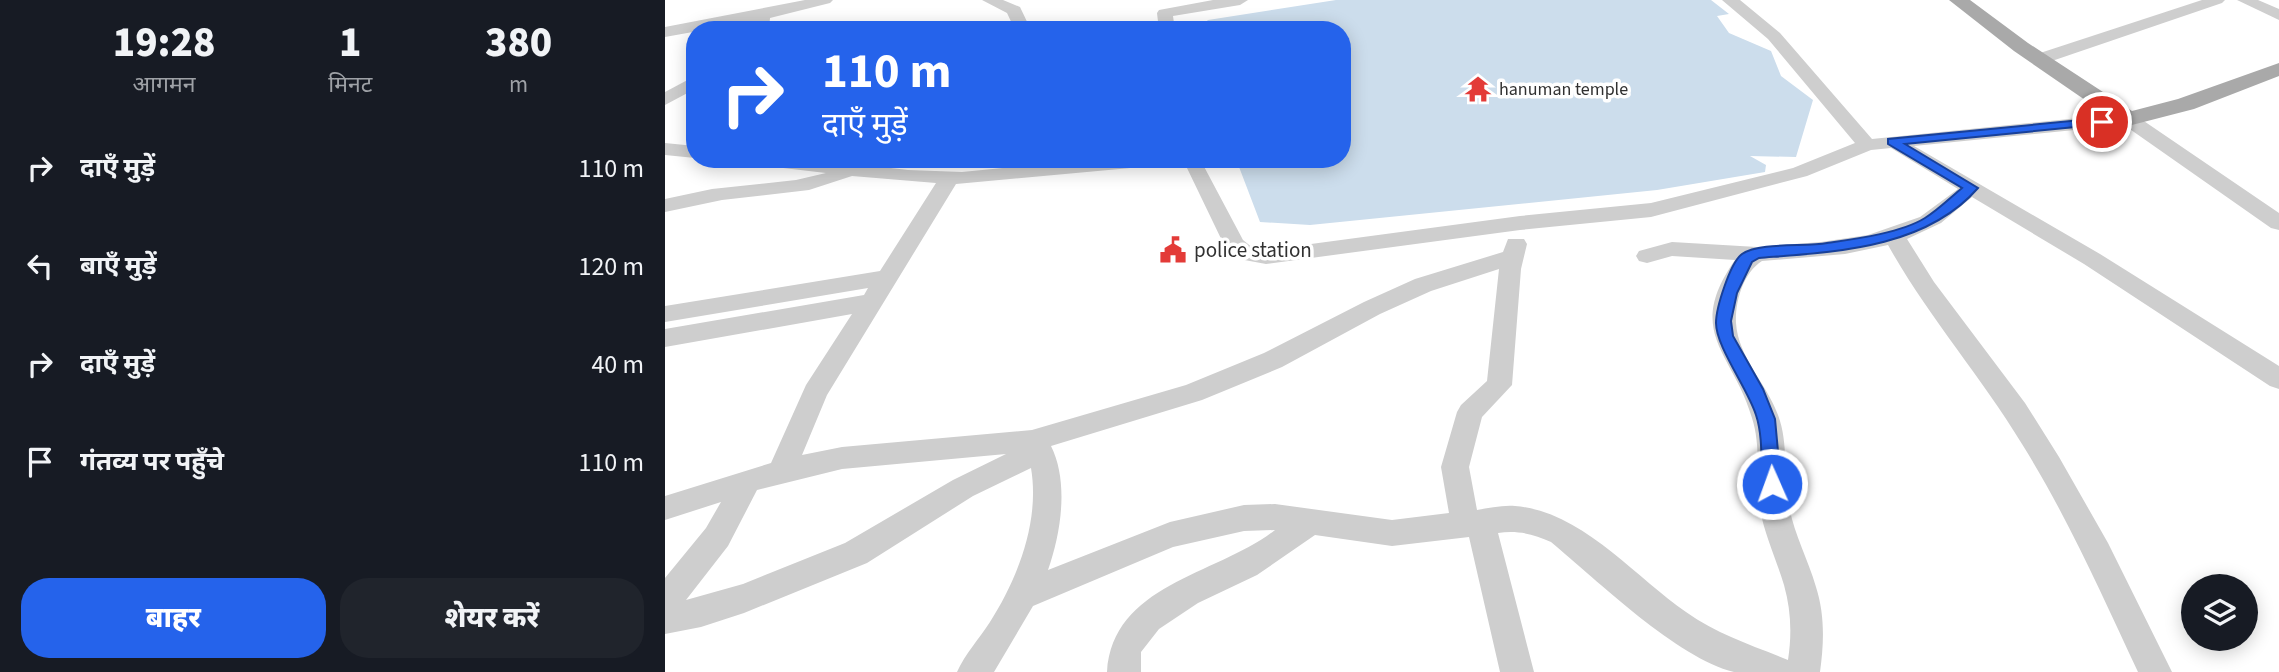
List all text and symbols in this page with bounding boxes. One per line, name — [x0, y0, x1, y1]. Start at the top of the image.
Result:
text: 19:28 — [113, 13, 215, 73]
text: 1 — [339, 13, 361, 73]
text: 380 — [485, 13, 552, 73]
text: 110 m — [822, 37, 951, 107]
icon: right — [707, 49, 798, 140]
text: आगमन — [133, 68, 196, 101]
text: मिनट — [328, 68, 372, 101]
text: m — [509, 68, 528, 101]
temple icon: hanuman temple — [1463, 74, 1493, 104]
place label: hanuman temple — [1499, 77, 1628, 102]
pin — [2072, 92, 2132, 152]
text: दाएँ मुड़ें — [822, 102, 908, 148]
icon: arrive — [2083, 103, 2121, 141]
icon: right — [21, 149, 59, 187]
text: दाएँ मुड़ें — [80, 149, 155, 186]
text: 110 m — [578, 150, 644, 187]
public building icon: police station — [1158, 235, 1188, 265]
place label: police station — [1194, 235, 1312, 265]
icon: left — [21, 247, 59, 285]
text: बाएँ मुड़ें — [80, 247, 157, 284]
text: 120 m — [578, 248, 644, 285]
icon: right — [21, 345, 59, 383]
text: दाएँ मुड़ें — [80, 345, 155, 382]
text: 40 m — [591, 346, 644, 383]
icon: arrive — [21, 443, 59, 481]
text: गंतव्य पर पहुँचे — [80, 443, 224, 480]
text: 110 m — [578, 444, 644, 481]
position arrow — [1735, 447, 1809, 521]
map controls — [2181, 574, 2258, 651]
button: layers — [2181, 574, 2258, 651]
button: बाहर — [21, 578, 326, 658]
button: शेयर करें — [340, 578, 644, 658]

